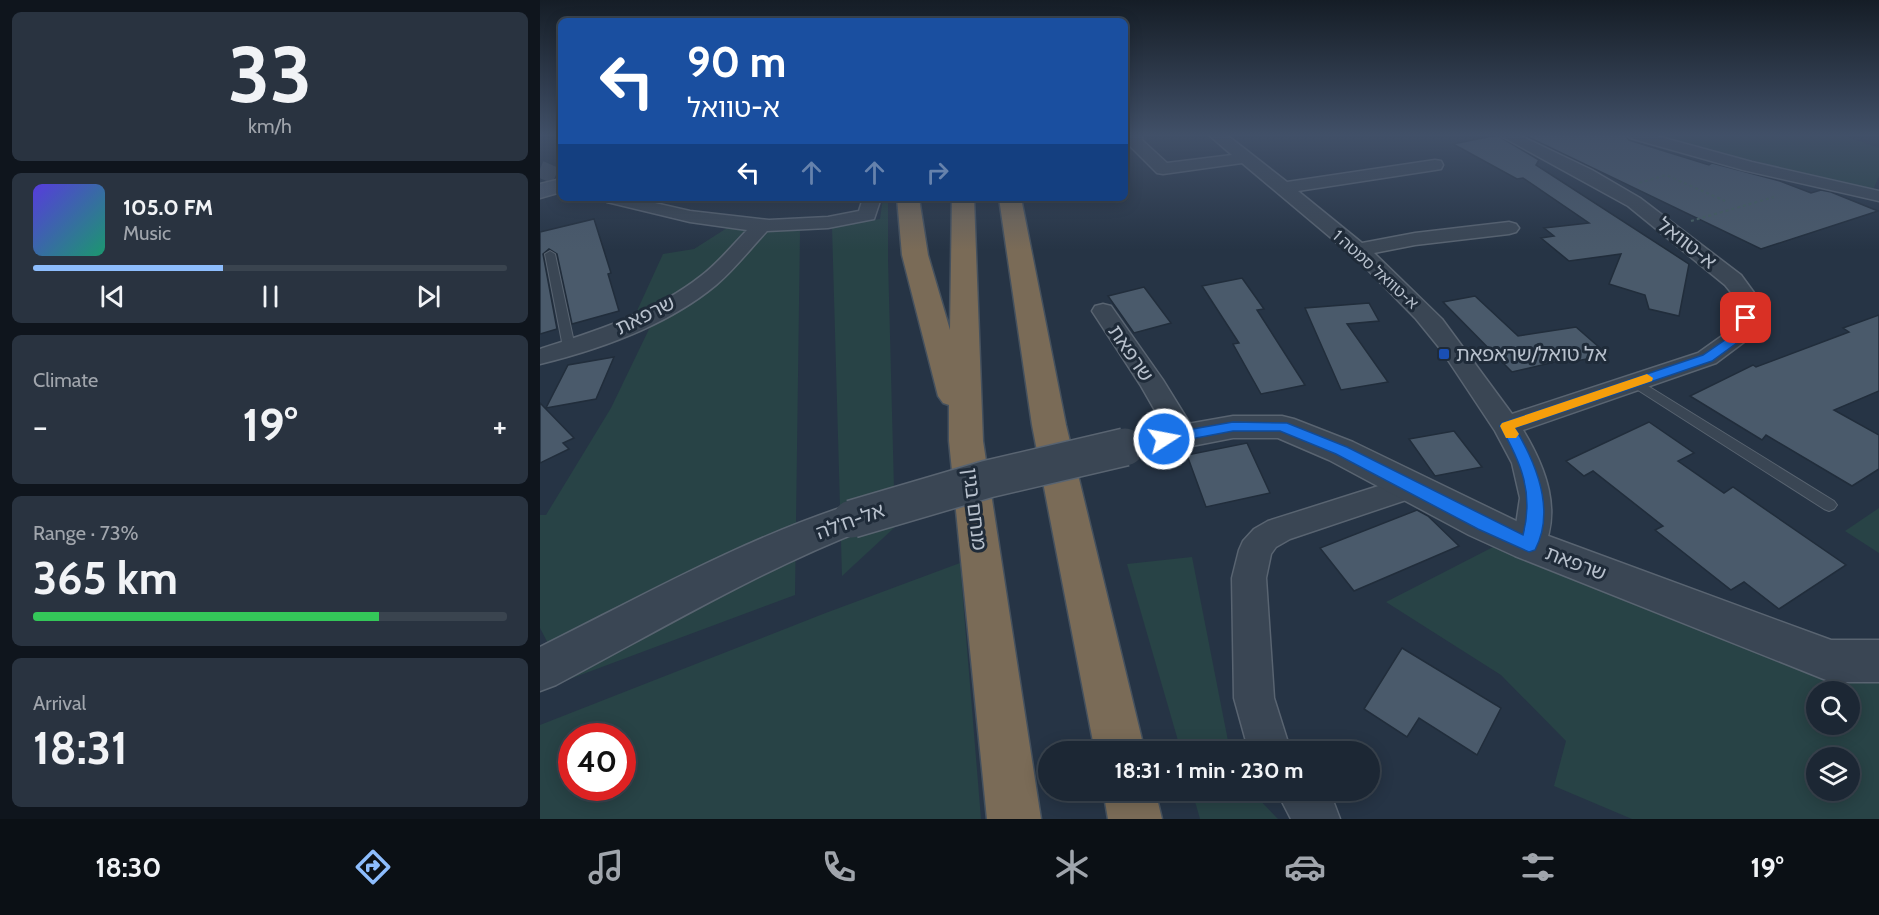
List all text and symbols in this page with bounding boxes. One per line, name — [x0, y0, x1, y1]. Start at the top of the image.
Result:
text: 33 — [228, 27, 312, 122]
text: 90 m — [687, 36, 786, 88]
icon: left — [588, 42, 666, 120]
text: א-טוואל — [687, 91, 780, 124]
text: km/h — [248, 114, 292, 138]
icon: left — [732, 156, 765, 189]
icon: ahead — [795, 156, 828, 189]
icon: ahead — [858, 156, 891, 189]
icon: right — [921, 156, 954, 189]
text: 105.0 FM — [123, 194, 213, 221]
street label: א-טוואל — [1653, 212, 1721, 274]
text: Music — [123, 221, 171, 245]
street label: א-טוואל סמטה 1 — [1329, 226, 1422, 313]
icon: previous — [96, 280, 129, 313]
icon: pause — [254, 280, 287, 313]
icon: next — [412, 280, 445, 313]
street label: שרפאת — [611, 290, 679, 340]
pin — [1720, 292, 1771, 343]
icon: arrive — [1729, 301, 1762, 334]
street label: שרפאת — [1103, 320, 1159, 386]
place label: אל טואל/שראפאת — [1456, 342, 1607, 366]
marker: אל טואל/שראפאת — [1437, 347, 1451, 361]
text: Climate — [33, 368, 98, 392]
text: 19° — [243, 398, 297, 452]
text: − — [33, 406, 48, 446]
text: + — [492, 406, 507, 446]
position arrow — [1132, 407, 1196, 471]
street label: מנחם בגין — [958, 466, 992, 552]
street label: אל-ח'לה — [812, 498, 888, 544]
text: Range · 73% — [33, 521, 139, 545]
street label: שרפאת — [1542, 541, 1610, 585]
text: 365 km — [33, 551, 178, 605]
map controls — [1806, 681, 1860, 801]
button: search — [1806, 681, 1860, 735]
text: Arrival — [33, 691, 86, 715]
text: 18:31 — [33, 721, 128, 775]
speed limit sign: 40 — [558, 723, 636, 801]
button: layers — [1806, 747, 1860, 801]
text: 18:31 · 1 min · 230 m — [1115, 757, 1303, 784]
icon: directions — [352, 846, 394, 888]
icon: music — [585, 846, 627, 888]
icon: phone — [818, 846, 860, 888]
icon: climate — [1051, 846, 1093, 888]
icon: car — [1284, 846, 1326, 888]
icon: filters — [1517, 846, 1559, 888]
text: 18:30 — [96, 851, 161, 884]
text: 19° — [1751, 851, 1783, 884]

